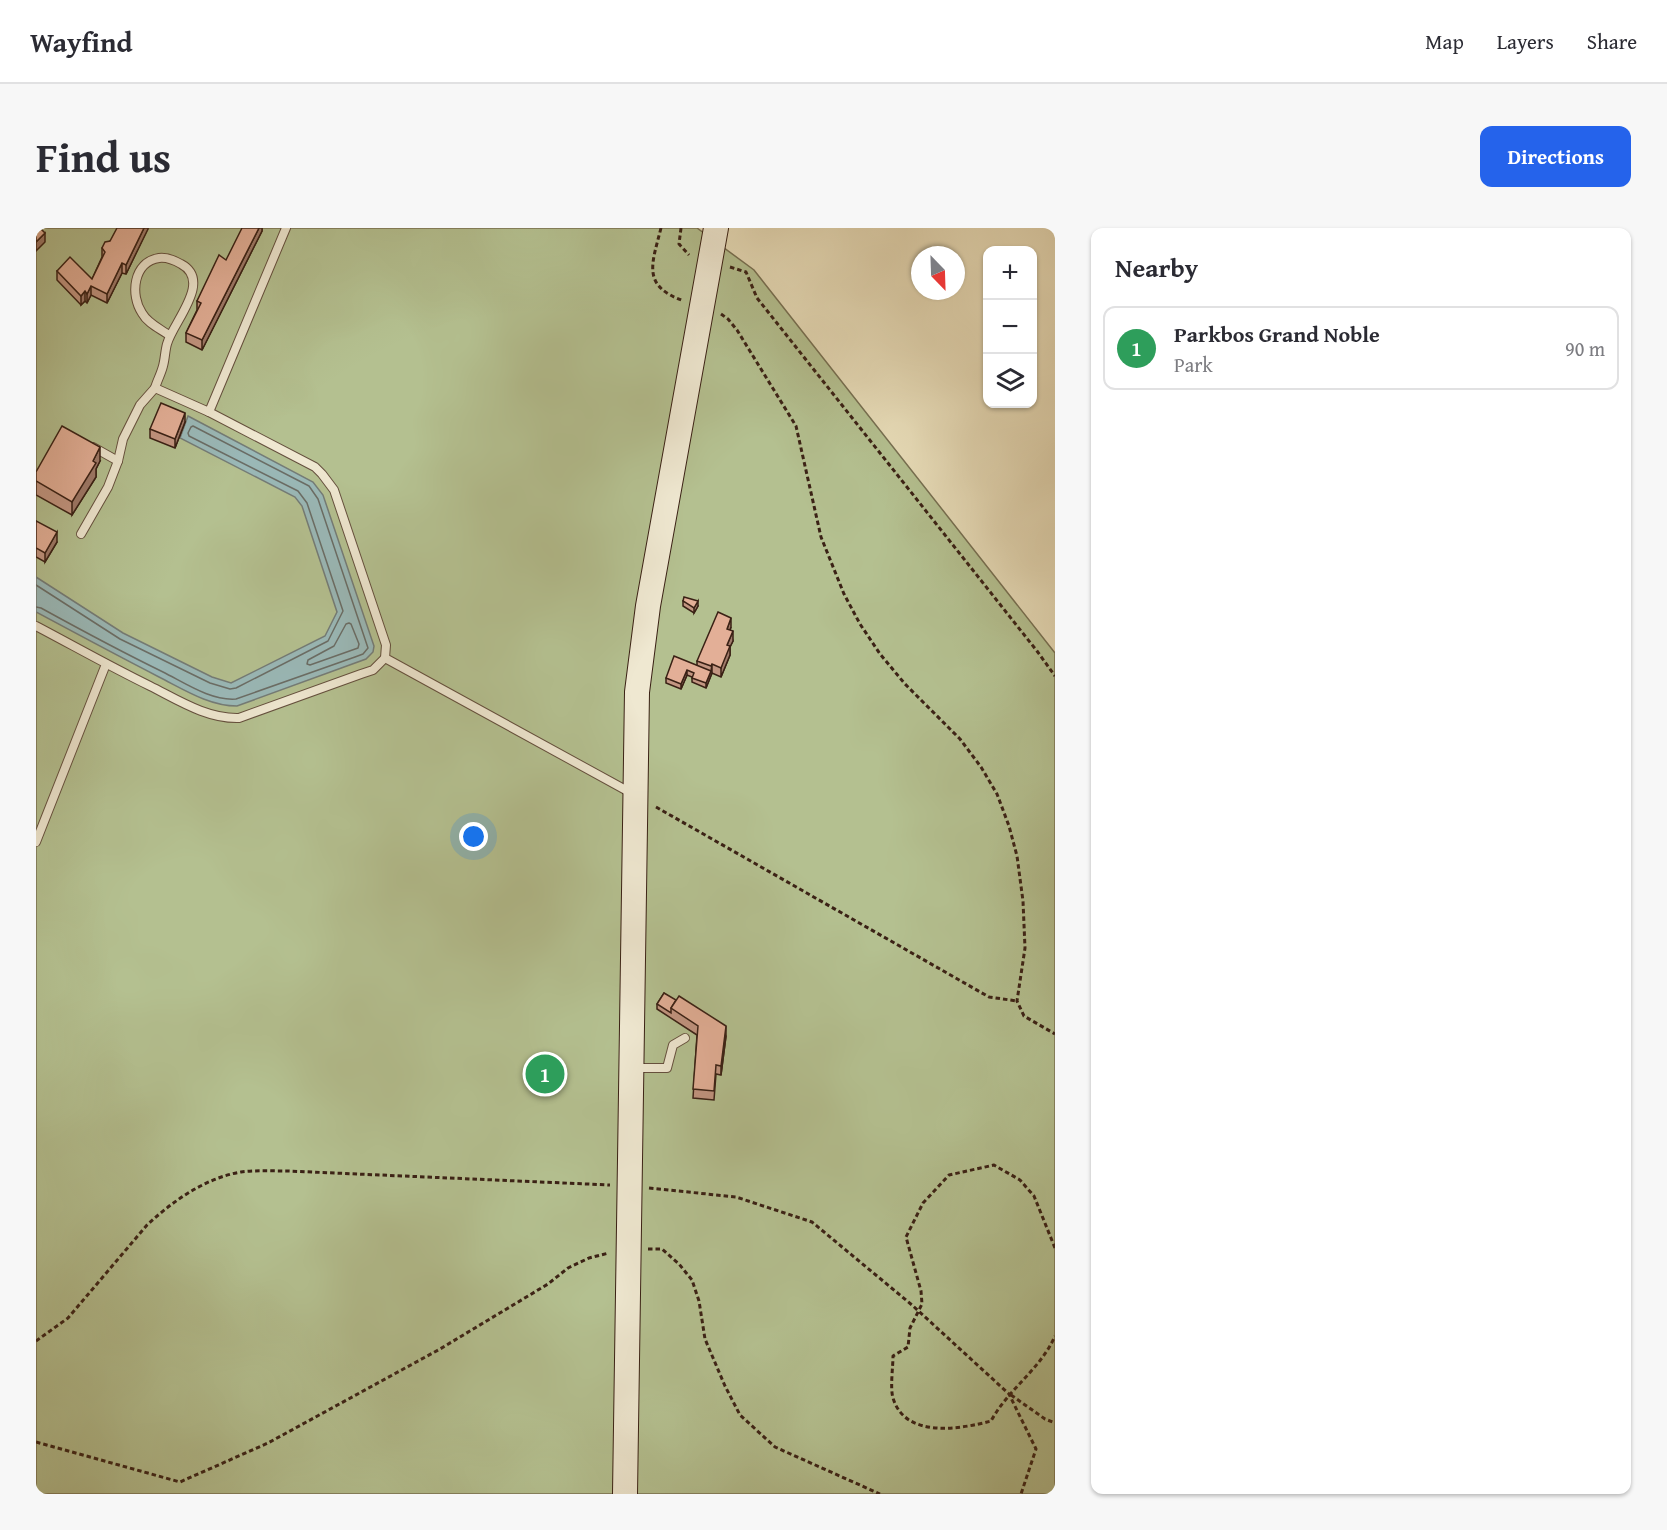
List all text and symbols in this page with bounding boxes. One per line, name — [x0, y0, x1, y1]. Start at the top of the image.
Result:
text: Wayfind — [30, 21, 132, 62]
text: Map — [1425, 26, 1464, 57]
text: Layers — [1497, 26, 1554, 57]
text: Share — [1587, 26, 1637, 57]
text: Find us — [36, 126, 171, 187]
button: Directions — [1480, 126, 1631, 187]
north arrow — [911, 246, 965, 300]
map controls — [983, 246, 1037, 408]
button: + — [983, 246, 1037, 300]
text: Nearby — [1115, 248, 1198, 287]
button: − — [983, 300, 1037, 354]
text: Parkbos Grand Noble — [1174, 318, 1380, 350]
text: 1 — [1131, 334, 1142, 363]
text: 90 m — [1565, 334, 1605, 363]
text: Park — [1174, 350, 1213, 379]
button: layers — [983, 354, 1037, 408]
your location — [459, 822, 488, 851]
pin: 1 — [526, 1052, 564, 1096]

